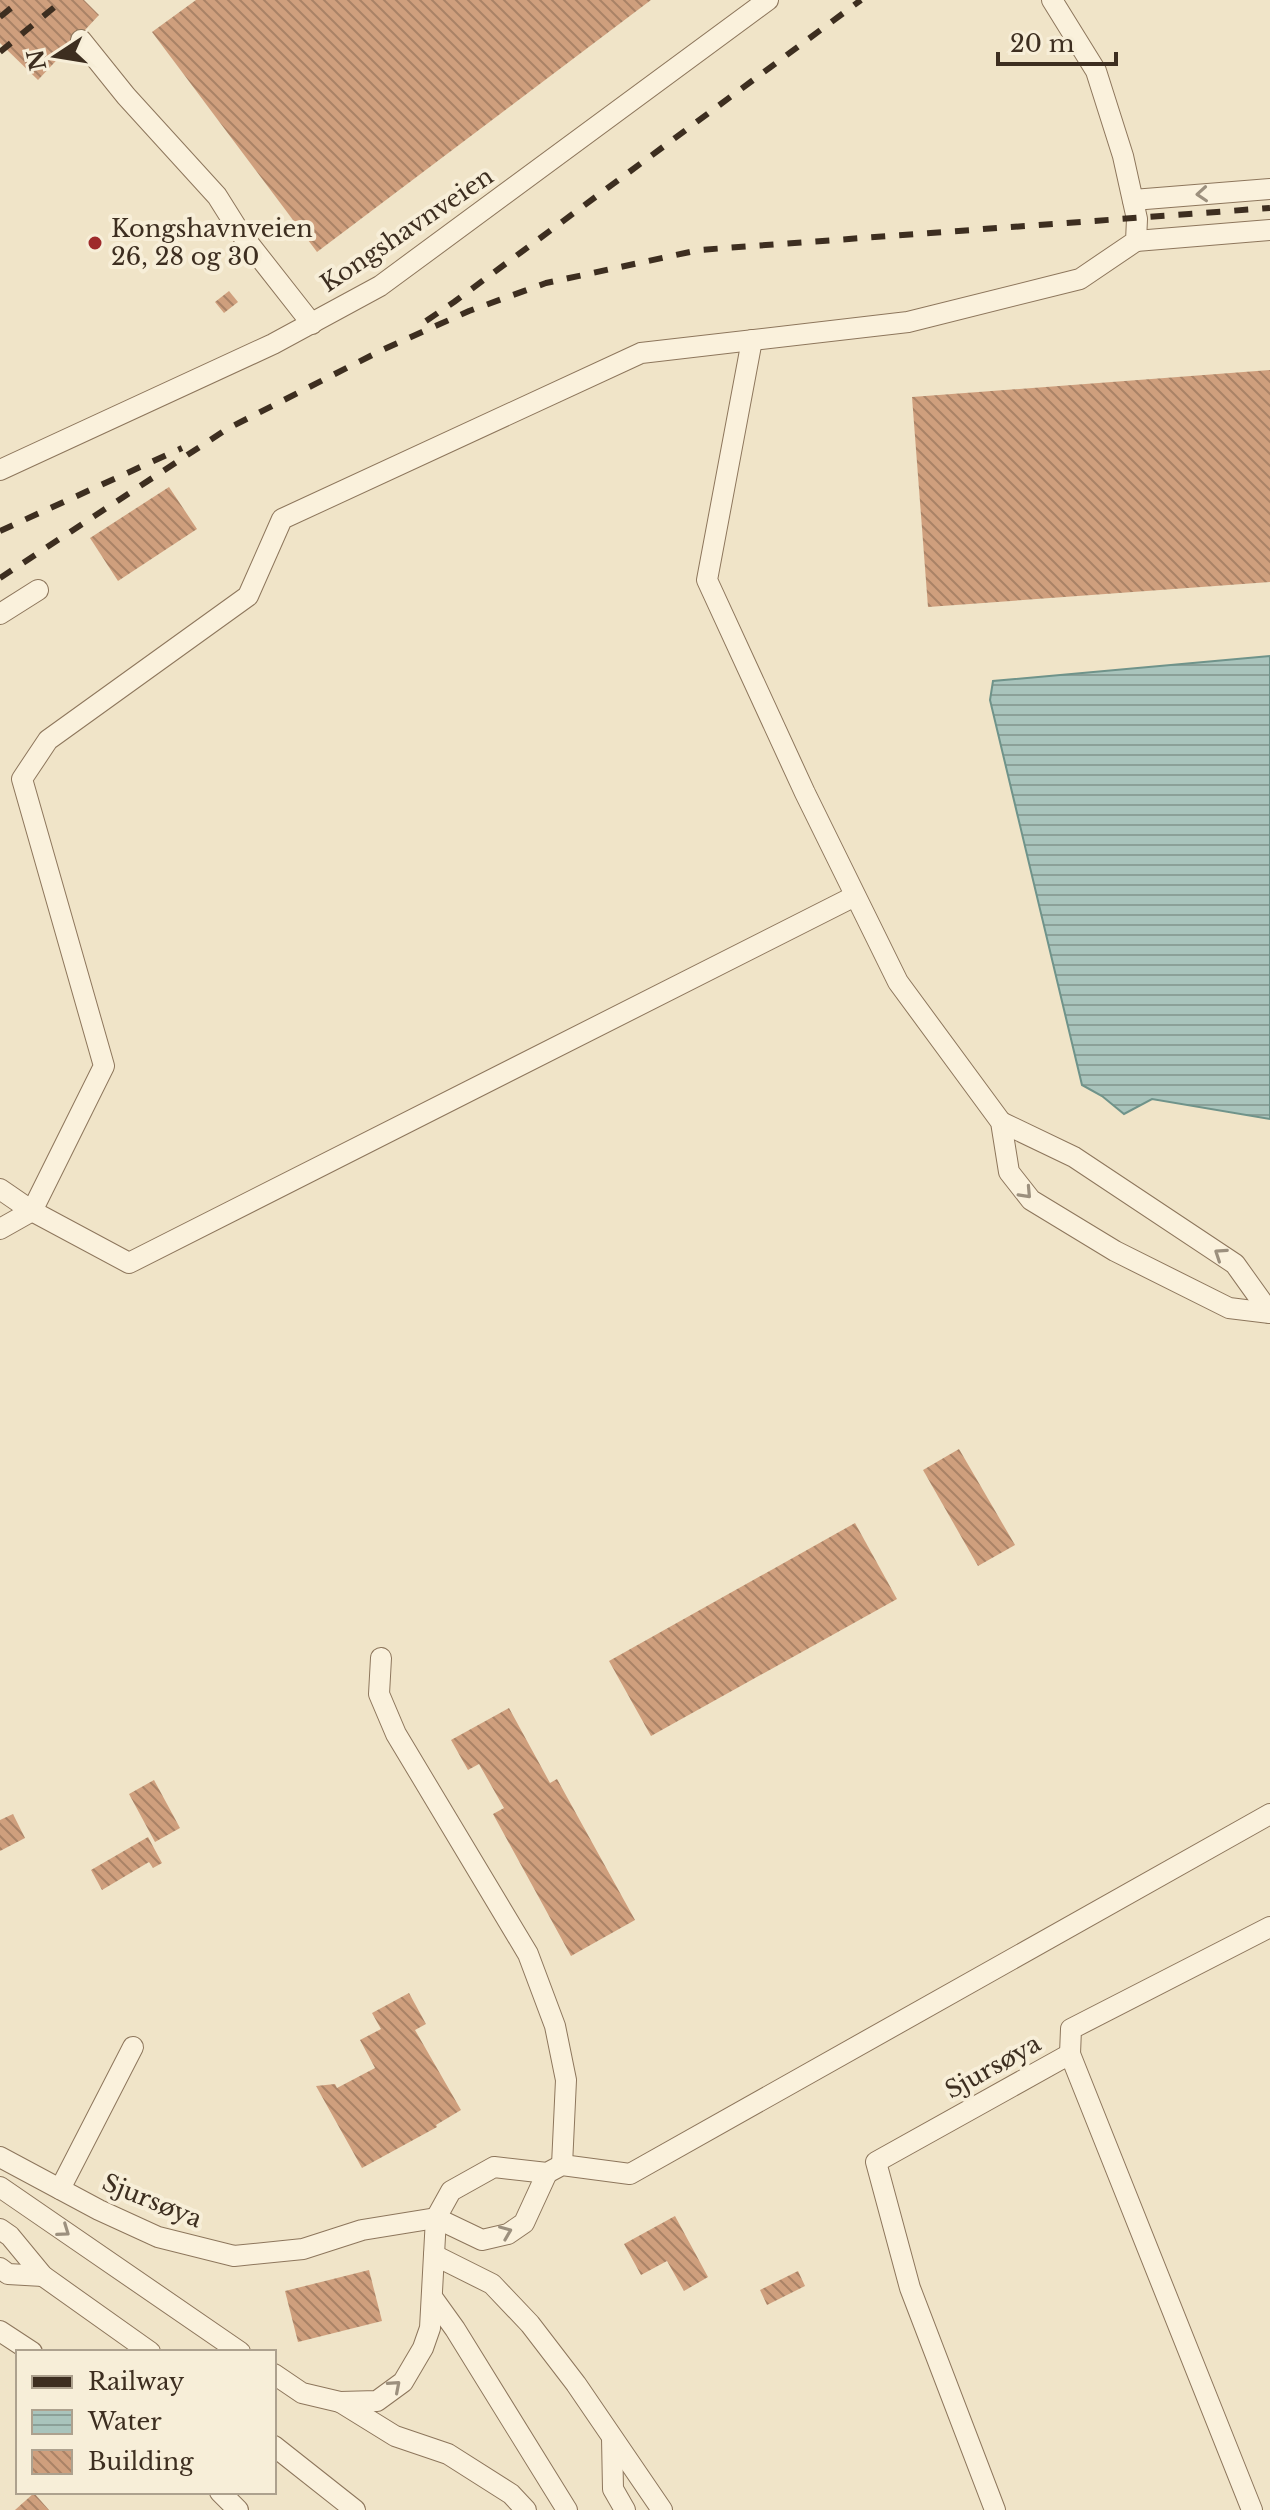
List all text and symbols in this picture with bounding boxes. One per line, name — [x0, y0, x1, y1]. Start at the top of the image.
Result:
north arrow — [16, 16, 96, 96]
scale bar — [998, 16, 1116, 66]
text: 20 m — [1010, 29, 1075, 58]
text: N — [22, 47, 52, 73]
street label: Kongshavnveien — [315, 161, 499, 298]
one-way arrow — [1195, 185, 1208, 202]
place label: Kongshavnveien 26, 28 og 30 — [111, 214, 313, 271]
marker: Kongshavnveien 26, 28 og 30 — [86, 234, 104, 252]
one-way arrow — [1017, 1184, 1032, 1198]
one-way arrow — [1214, 1249, 1228, 1264]
street label: Sjursøya — [940, 2028, 1046, 2105]
street label: Sjursøya — [98, 2167, 207, 2234]
one-way arrow — [56, 2221, 70, 2236]
one-way arrow — [498, 2225, 512, 2242]
legend — [16, 2350, 276, 2494]
text: Railway — [88, 2367, 185, 2396]
one-way arrow — [386, 2381, 401, 2396]
text: Water — [87, 2407, 162, 2436]
text: Building — [88, 2447, 194, 2476]

